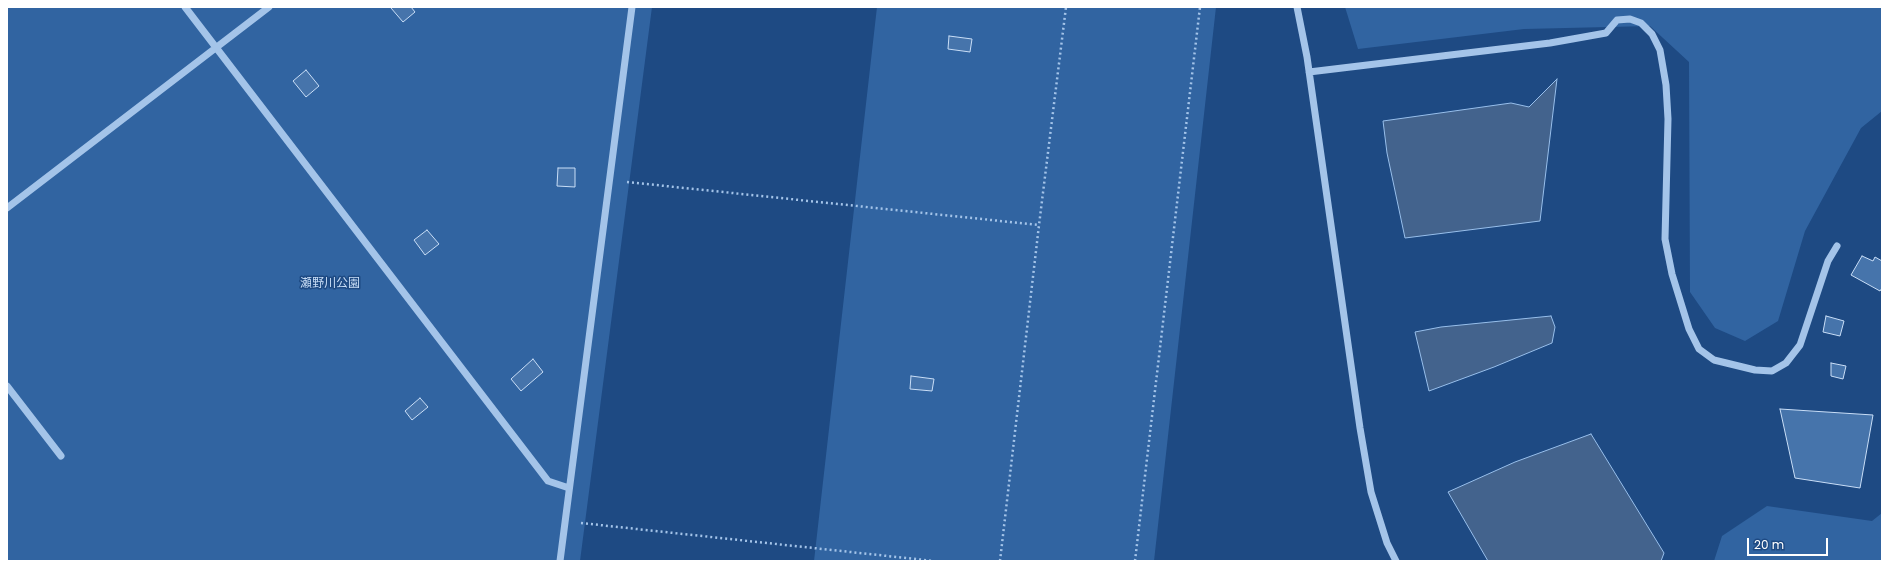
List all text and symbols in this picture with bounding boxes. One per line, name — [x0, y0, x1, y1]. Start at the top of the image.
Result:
park label: 瀬野川公園 — [300, 277, 360, 291]
scale bar — [1749, 530, 1830, 556]
text: 20 m — [1754, 536, 1784, 553]

